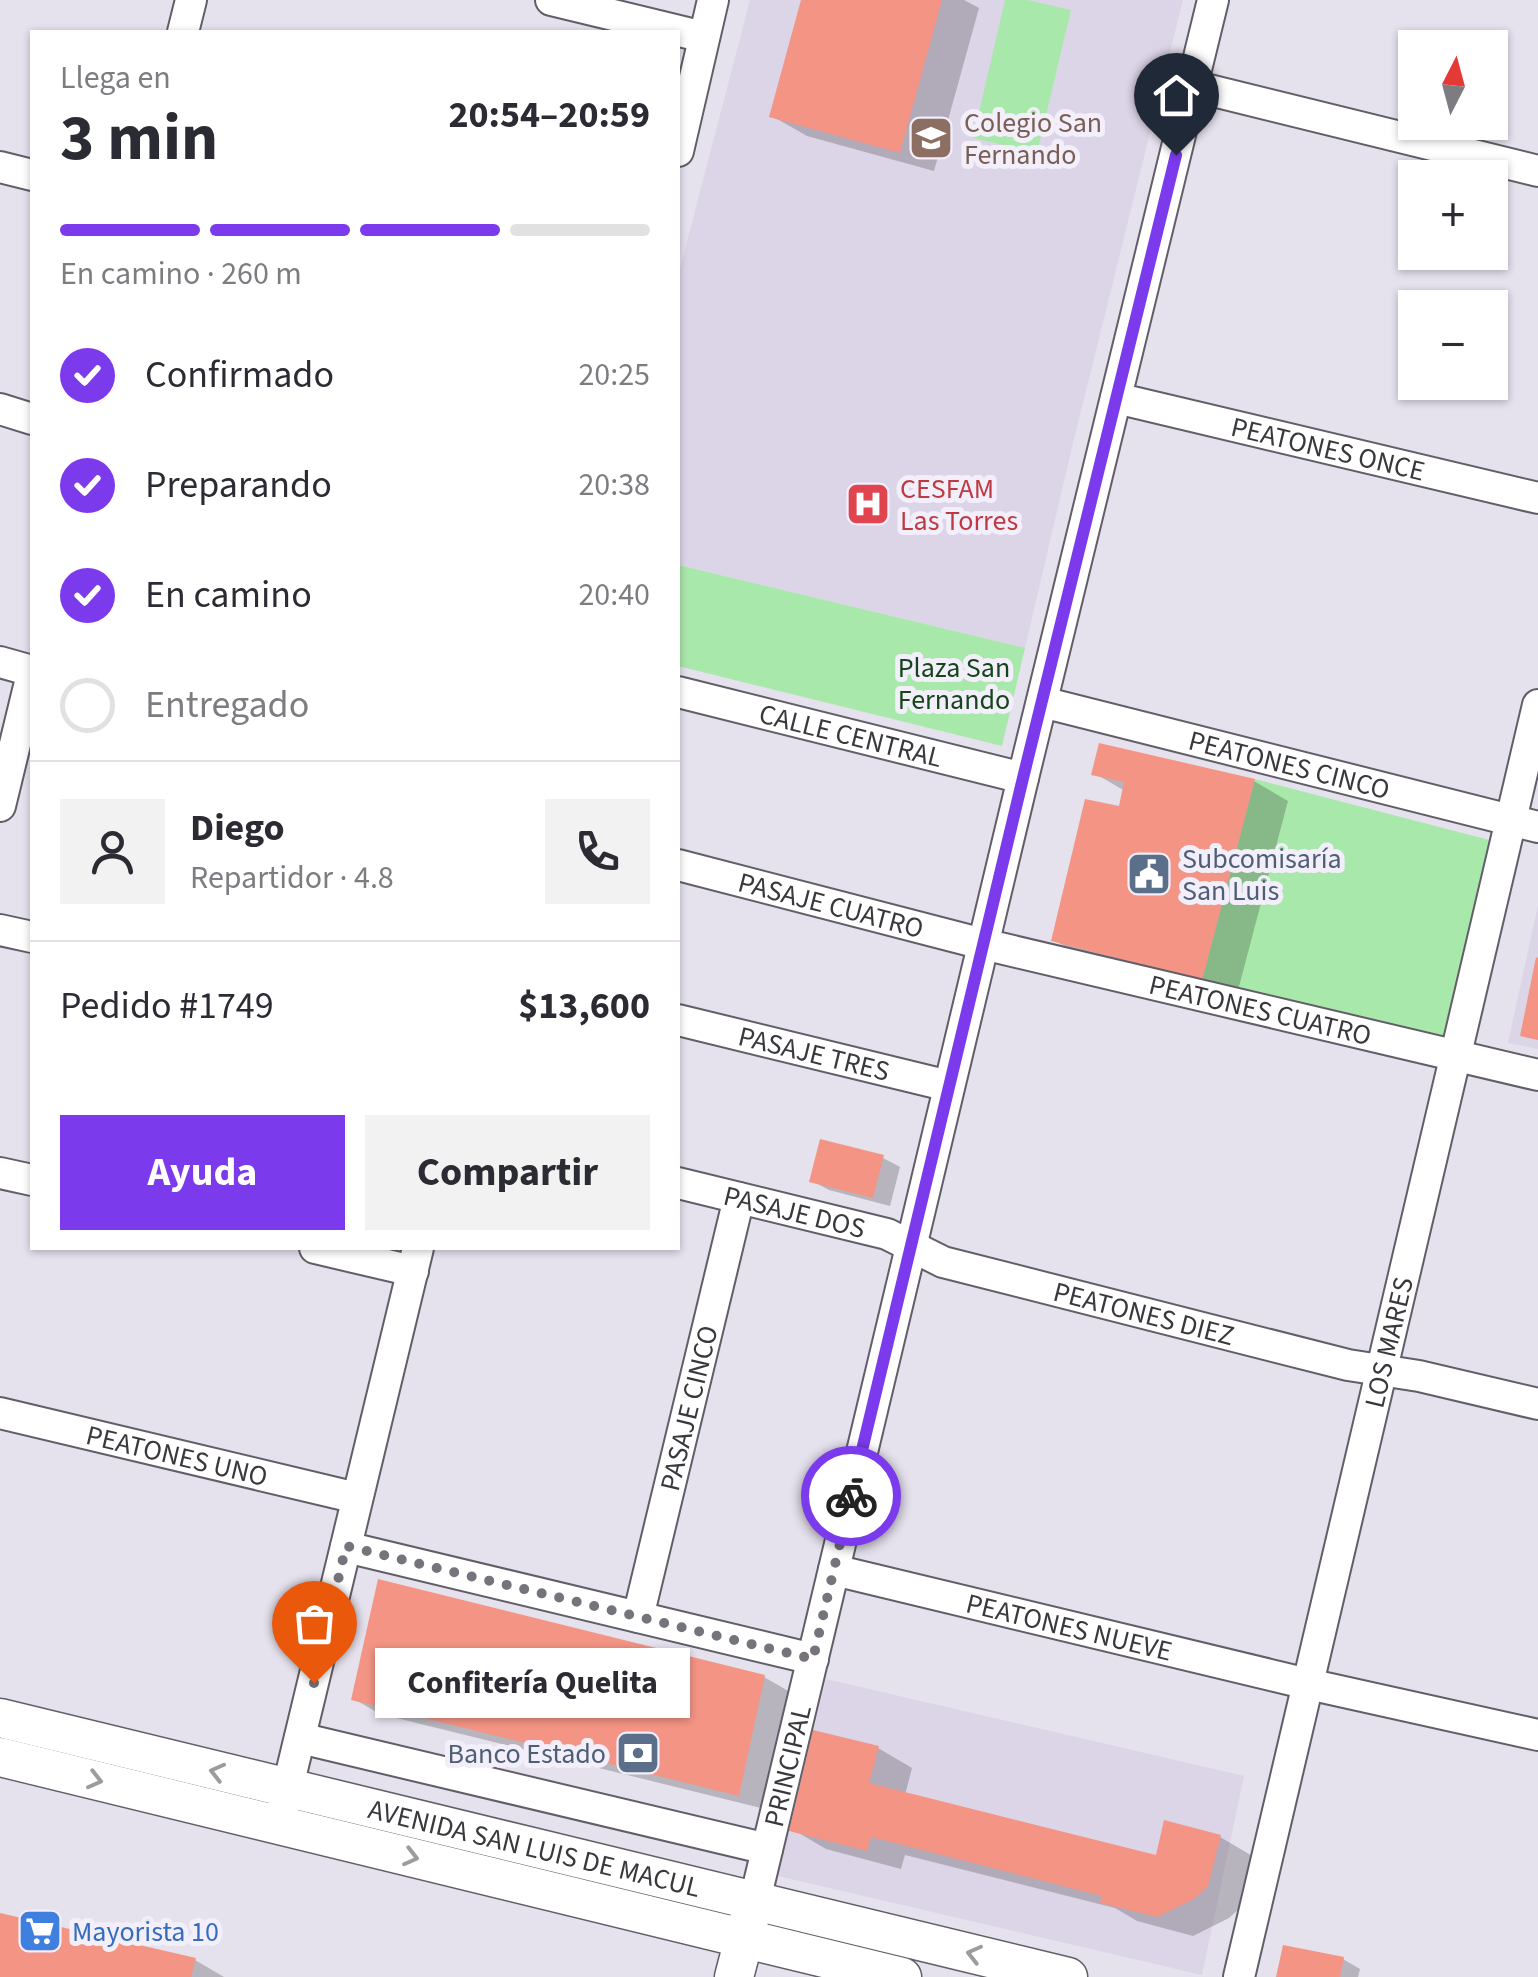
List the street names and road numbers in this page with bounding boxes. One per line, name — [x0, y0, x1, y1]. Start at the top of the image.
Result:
street label: PEATONES ONCE — [1227, 407, 1429, 492]
street label: CALLE CENTRAL — [755, 694, 946, 778]
street label: PEATONES CINCO — [1184, 721, 1394, 810]
street label: PASAJE CUATRO — [734, 862, 928, 949]
street label: PEATONES CUATRO — [1145, 965, 1375, 1056]
street label: PASAJE TRES — [734, 1016, 894, 1092]
street label: PASAJE DOS — [719, 1176, 869, 1249]
street label: PEATONES DIEZ — [1049, 1272, 1238, 1356]
street label: LOS MARES — [1354, 1273, 1424, 1412]
street label: PASAJE CINCO — [650, 1321, 729, 1495]
street label: PEATONES UNO — [82, 1415, 272, 1497]
street label: PEATONES NUEVE — [962, 1583, 1176, 1672]
street label: PRINCIPAL — [754, 1701, 822, 1831]
street label: AVENIDA SAN LUIS DE MACUL — [364, 1789, 704, 1908]

